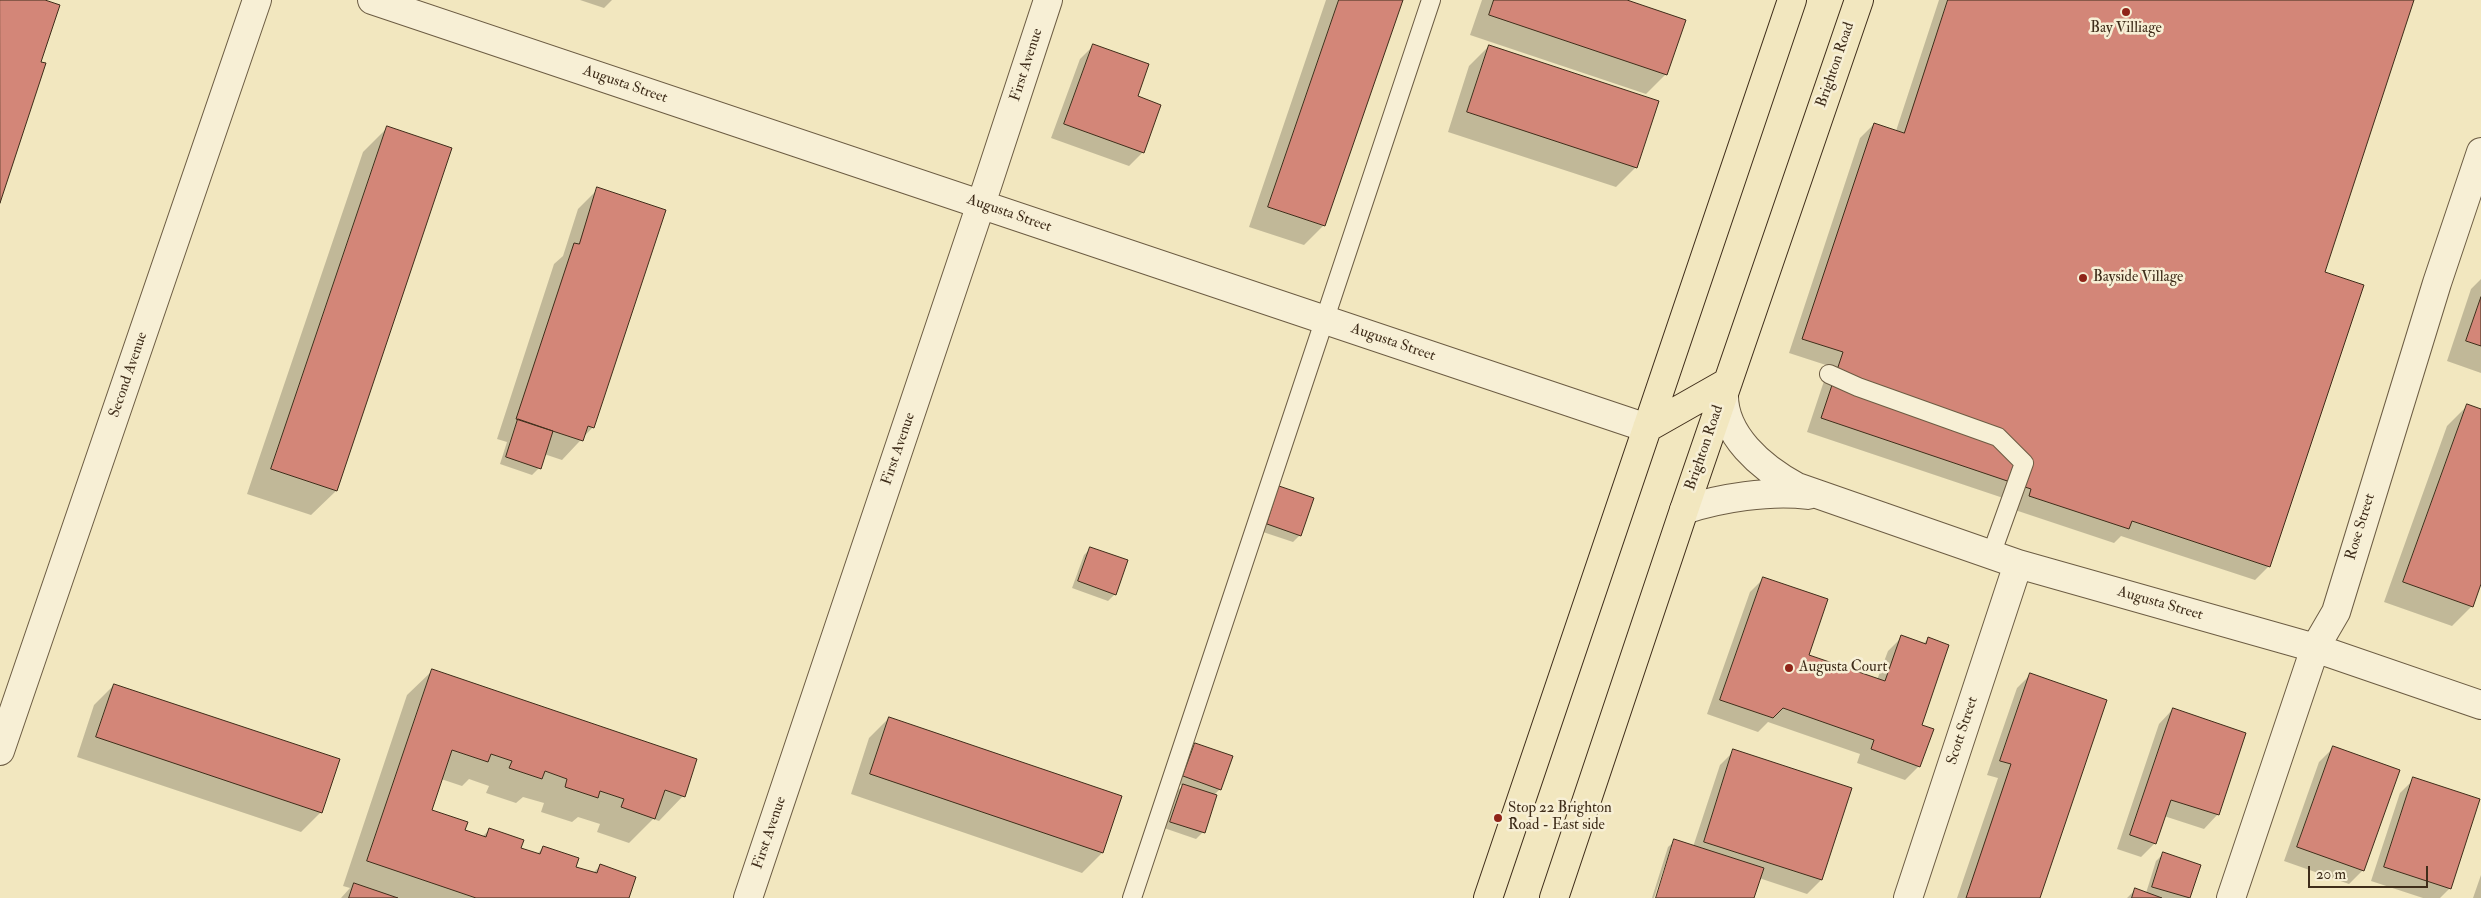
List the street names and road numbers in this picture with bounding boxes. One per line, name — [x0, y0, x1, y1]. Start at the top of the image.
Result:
street label: Brighton Road — [1813, 20, 1859, 110]
street label: First Avenue — [1007, 26, 1047, 104]
street label: Augusta Street — [580, 62, 670, 108]
street label: Augusta Street — [964, 191, 1054, 237]
street label: Augusta Street — [1348, 320, 1438, 366]
street label: Second Avenue — [106, 330, 152, 420]
street label: Brighton Road — [1682, 403, 1728, 493]
street label: First Avenue — [878, 410, 920, 488]
street label: Rose Street — [2342, 492, 2380, 562]
street label: Augusta Street — [2115, 583, 2205, 625]
street label: Scott Street — [1944, 695, 1982, 767]
street label: First Avenue — [749, 794, 791, 872]

